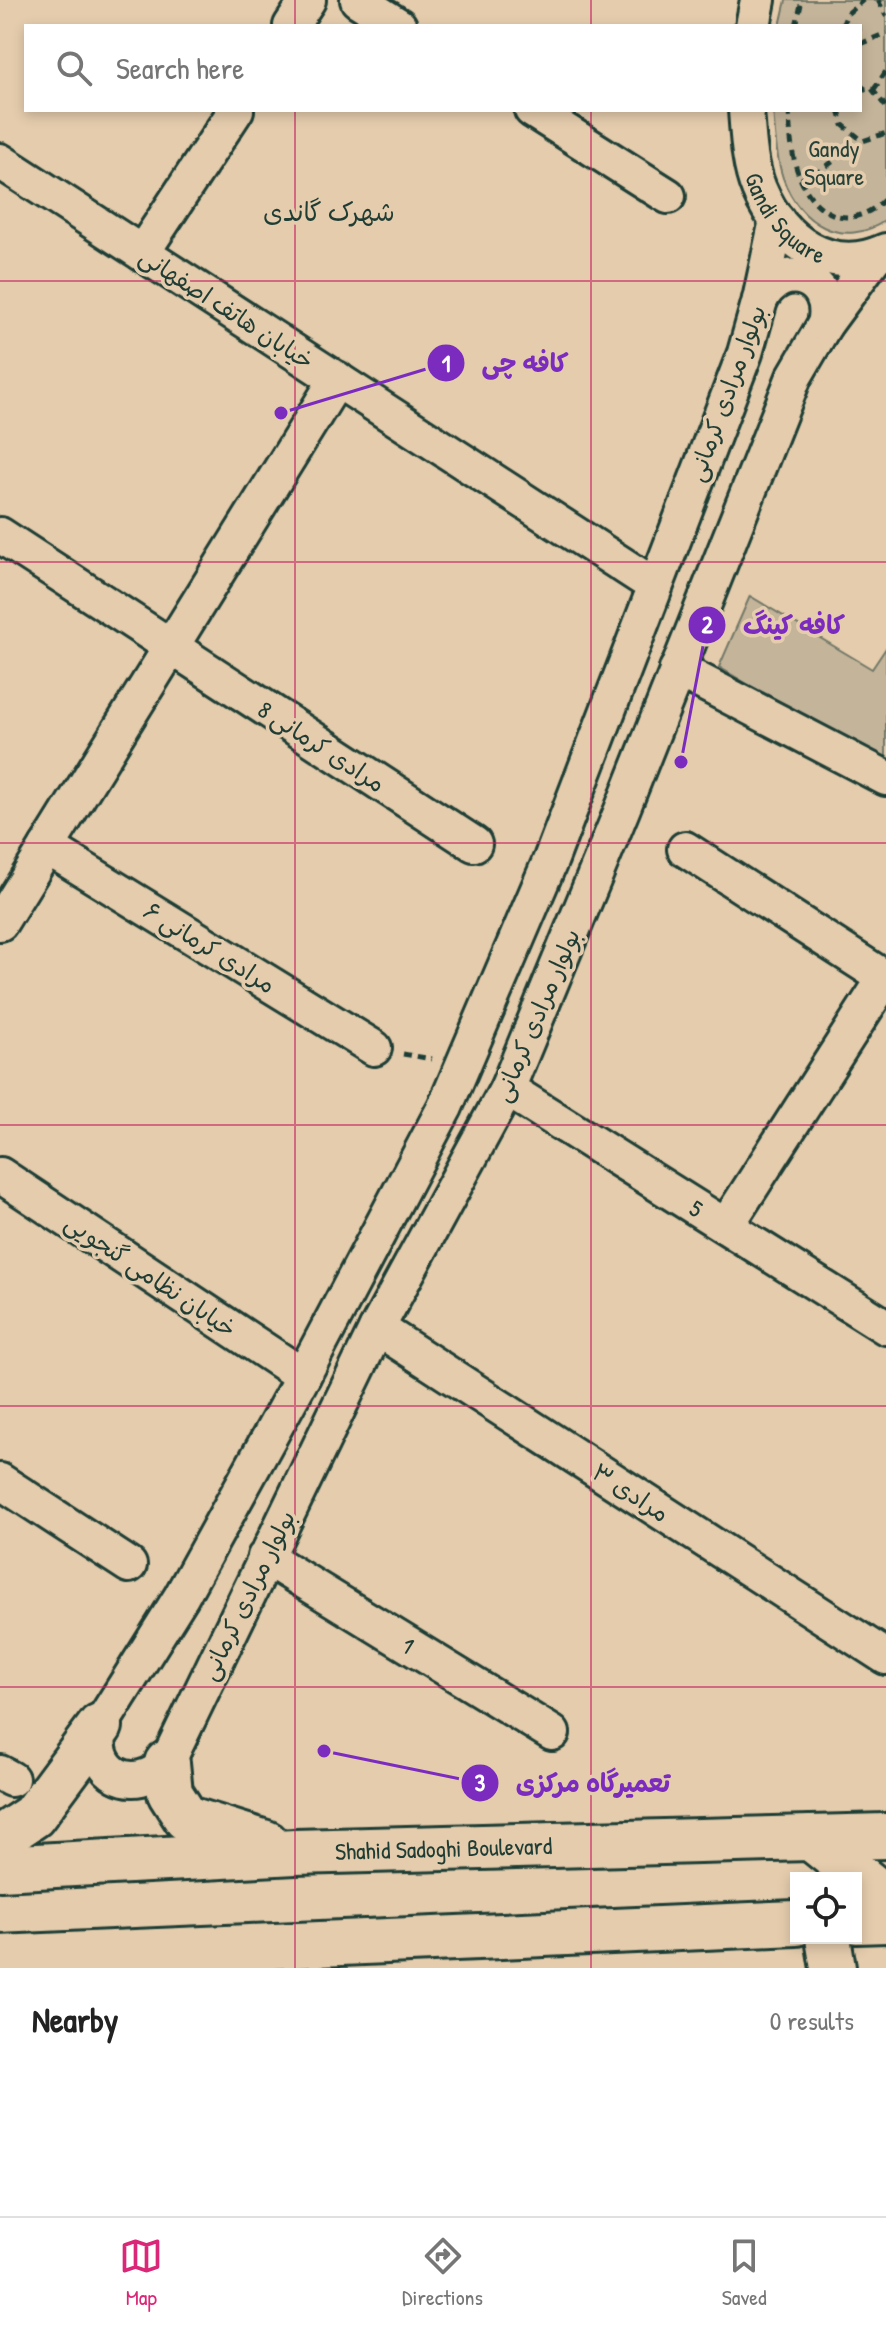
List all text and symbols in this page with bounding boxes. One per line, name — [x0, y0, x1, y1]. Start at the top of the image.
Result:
search box — [24, 24, 862, 112]
icon: search — [52, 46, 96, 90]
text: Search here — [116, 48, 244, 88]
park label: Gandy Square — [804, 132, 864, 192]
street label: Gandi Square — [738, 169, 830, 271]
district label: شهرک گاندی — [263, 194, 395, 229]
street label: خیابان هاتف اصفهانی — [134, 240, 320, 376]
street label: بولوار مرادی کرمانی — [679, 300, 774, 486]
callout: کافه چی — [426, 338, 585, 388]
text: کافه چی — [481, 345, 569, 380]
text: 1 — [442, 347, 451, 379]
callout: کافه کینگ — [687, 600, 861, 650]
text: کافه کینگ — [743, 607, 845, 642]
text: 2 — [701, 608, 713, 640]
street label: مرادی کرمانی 8 — [252, 693, 392, 799]
street label: مرادی کرمانی ۶ — [138, 894, 282, 1000]
street label: بولوار مرادی کرمانی — [485, 923, 588, 1107]
street label: 5 — [684, 1192, 710, 1224]
street label: خیابان نظامی گنجویی — [59, 1206, 243, 1344]
street label: مرادی ۳ — [586, 1455, 676, 1529]
street label: بولوار مرادی کرمانی — [192, 1505, 303, 1686]
street label: 1 — [396, 1629, 420, 1661]
callout: تعمیرگاه مرکزی — [460, 1758, 686, 1808]
text: تعمیرگاه مرکزی — [516, 1765, 672, 1800]
text: 3 — [475, 1766, 486, 1798]
street label: Shahid Sadoghi Boulevard — [335, 1829, 553, 1867]
map controls — [790, 1872, 862, 1944]
button: locate — [790, 1872, 862, 1944]
text: Nearby — [32, 1997, 118, 2043]
text: 0 results — [770, 2003, 854, 2038]
tab: Map — [119, 2234, 163, 2312]
tab: Directions — [402, 2234, 483, 2312]
tab: Saved — [722, 2234, 767, 2312]

